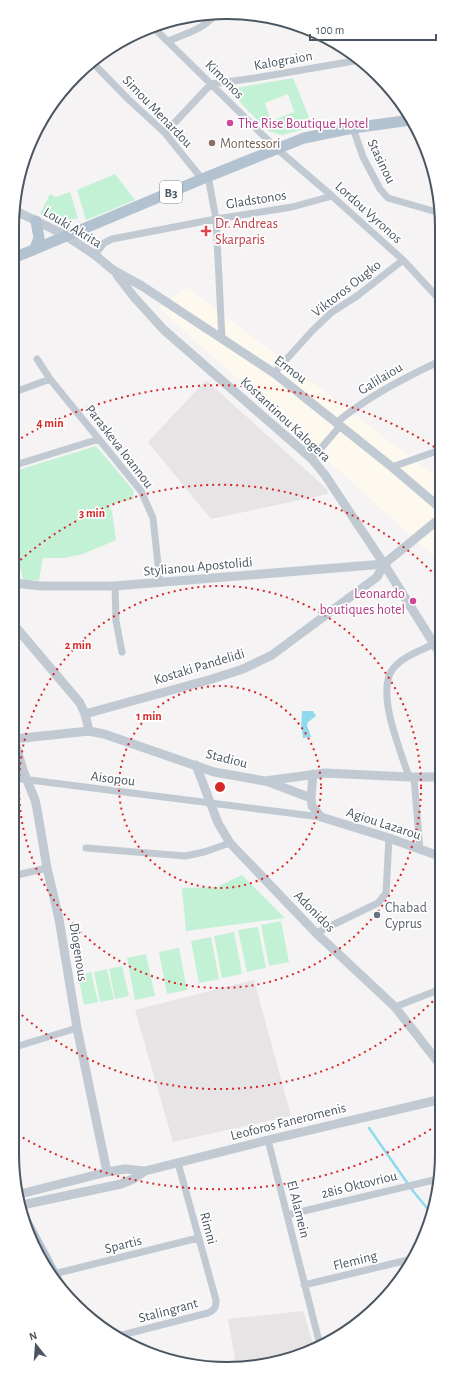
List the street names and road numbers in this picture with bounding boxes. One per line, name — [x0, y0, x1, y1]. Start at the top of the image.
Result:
street label: Kalograion — [253, 49, 314, 73]
street label: Kimonos — [202, 58, 246, 102]
street label: Simou Menardou — [120, 73, 195, 150]
street label: Stasinou — [364, 137, 398, 186]
street label: Lordou Vyronos — [332, 179, 404, 246]
road number: B3 — [160, 181, 182, 203]
street label: Gladstonos — [225, 188, 287, 212]
street label: Louki Akrita — [41, 205, 104, 251]
street label: Viktoros Ougko — [309, 258, 384, 320]
street label: Ermou — [272, 353, 309, 386]
street label: Galilaiou — [356, 360, 405, 397]
street label: Kostantinou Kalogera — [238, 375, 333, 465]
street label: Paraskeva Ioannou — [82, 402, 156, 491]
street label: Stylianou Apostolidi — [143, 555, 253, 579]
street label: Kostaki Pandelidi — [152, 647, 246, 687]
street label: Stadiou — [205, 747, 249, 771]
street label: Aisopou — [90, 769, 136, 789]
street label: Agiou Lazarou — [345, 805, 423, 843]
street label: Adonidos — [291, 888, 338, 935]
street label: Diogenous — [66, 922, 90, 982]
street label: Leoforos Faneromenis — [229, 1101, 347, 1143]
street label: 28is Oktovriou — [320, 1169, 399, 1201]
street label: El Alamein — [284, 1179, 312, 1239]
street label: Rimni — [197, 1211, 219, 1246]
street label: Spartis — [103, 1234, 143, 1256]
street label: Fleming — [332, 1249, 379, 1273]
street label: Stalingrant — [137, 1296, 200, 1326]

